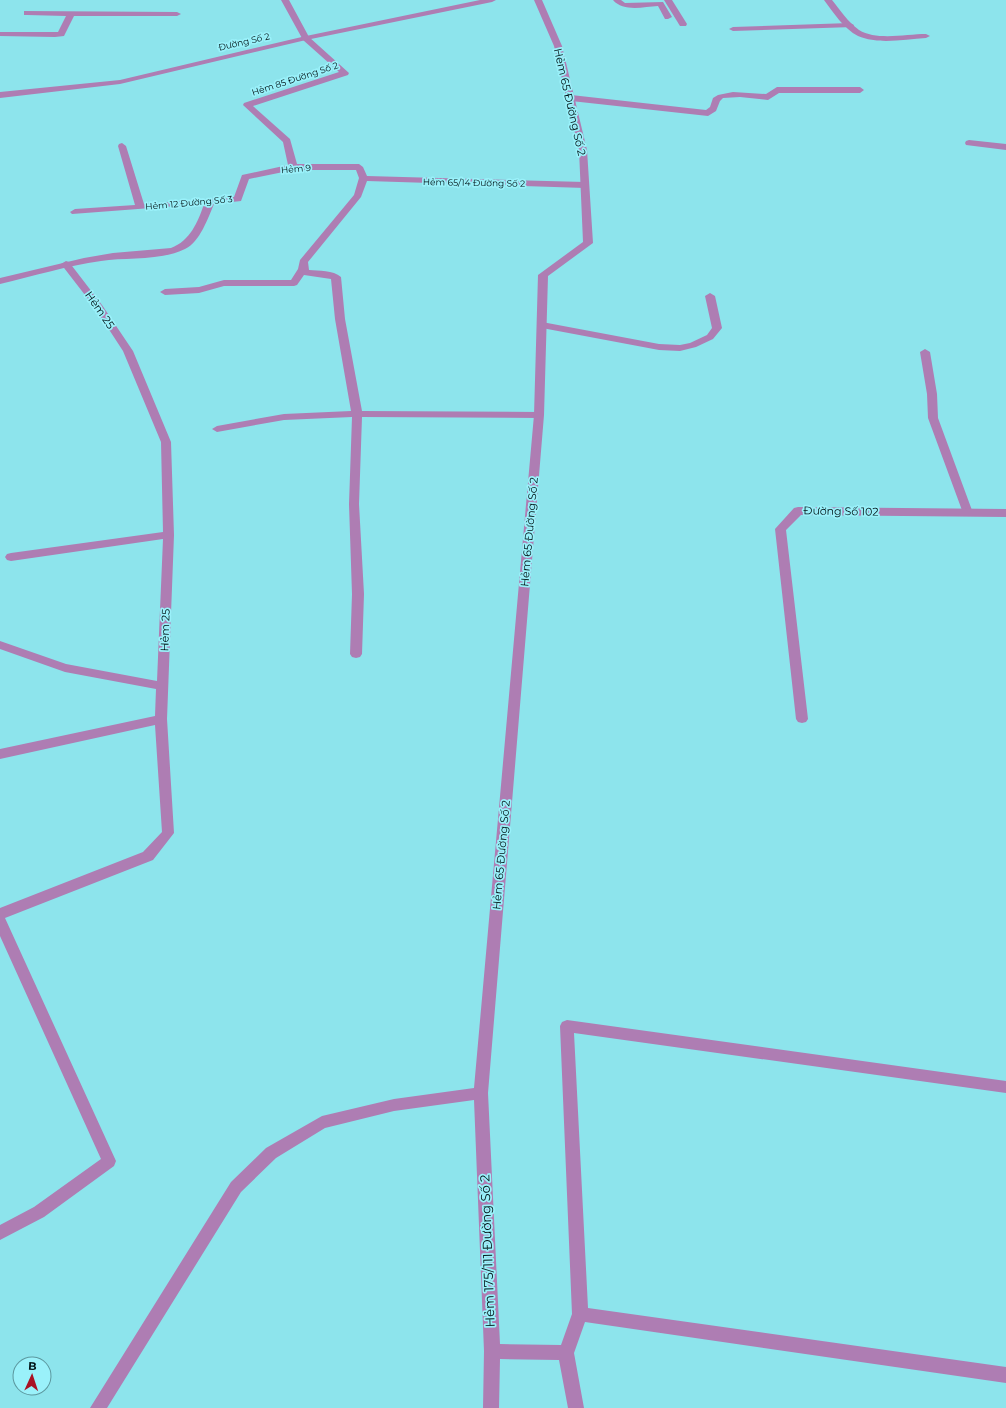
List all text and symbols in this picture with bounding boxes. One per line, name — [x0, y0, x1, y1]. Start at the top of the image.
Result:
street label: Đường Số 2 — [217, 30, 271, 53]
street label: Hẻm 65 Đường Số 2 — [551, 47, 589, 157]
street label: Hẻm 85 Đường Số 2 — [250, 59, 339, 98]
street label: Hẻm 9 — [280, 162, 312, 175]
street label: Hẻm 65/14 Đường Số 2 — [423, 176, 525, 189]
street label: Hẻm 12 Đường Số 3 — [145, 193, 233, 212]
street label: Hẻm 25 — [82, 289, 118, 331]
street label: Hẻm 65 Đường Số 2 — [517, 477, 541, 587]
street label: Đường Số 102 — [803, 503, 879, 519]
street label: Hẻm 25 — [157, 608, 173, 652]
street label: Hẻm 65 Đường Số 2 — [489, 800, 513, 910]
street label: Hẻm 175/111 Đường Số 2 — [476, 1174, 498, 1328]
north arrow — [12, 1356, 52, 1396]
text: B — [28, 1359, 37, 1373]

